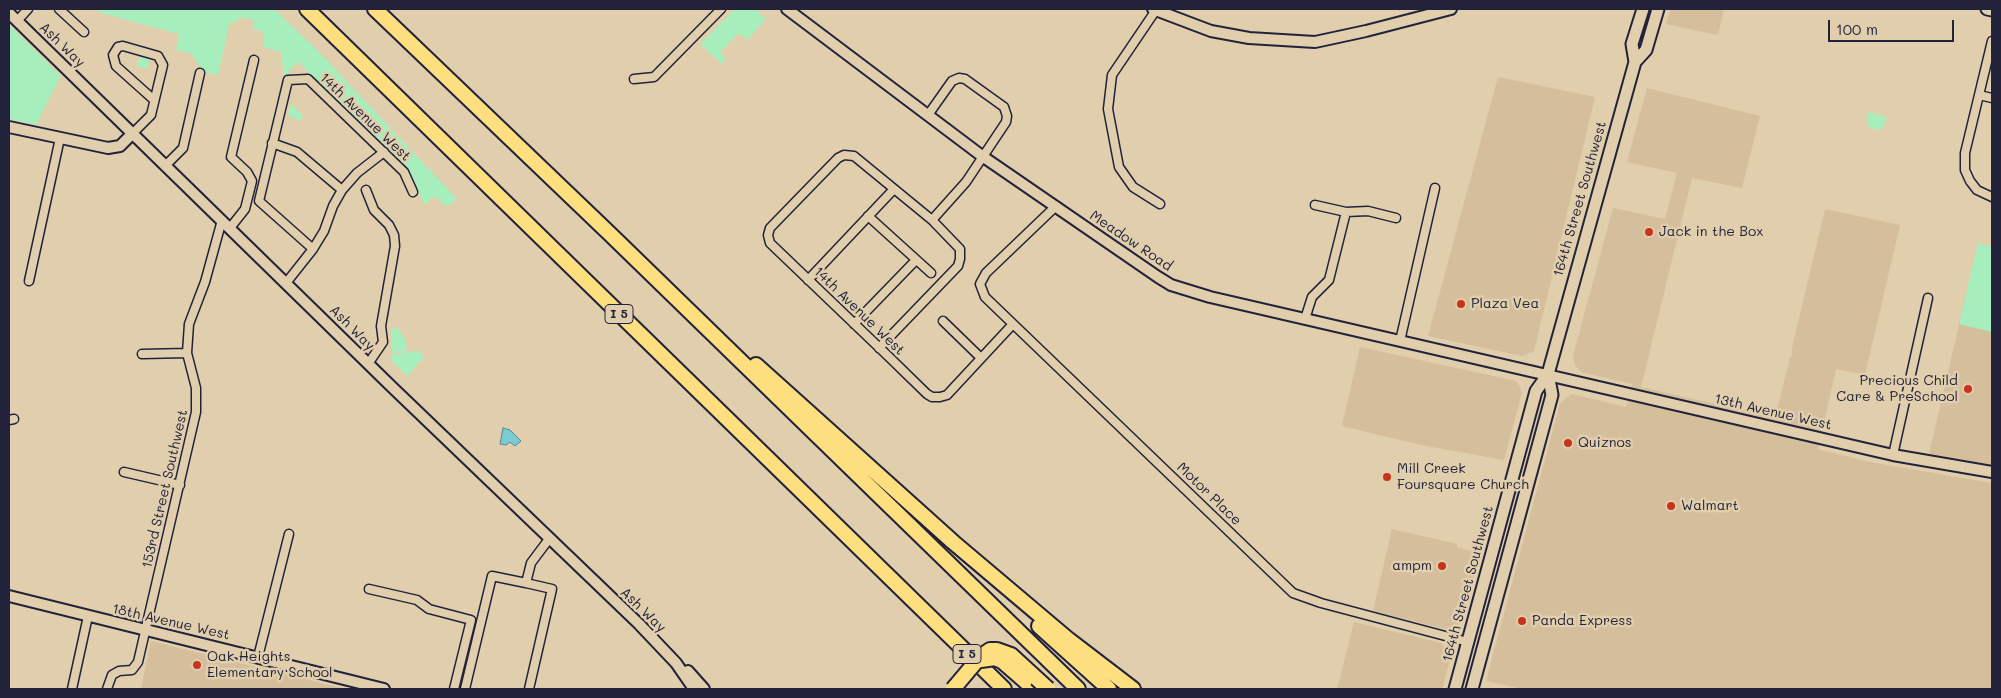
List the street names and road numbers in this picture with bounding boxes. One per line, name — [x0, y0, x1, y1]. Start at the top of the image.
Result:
street label: Ash Way — [36, 19, 88, 71]
street label: 14th Avenue West — [316, 69, 414, 165]
street label: 164th Street Southwest — [1550, 119, 1610, 279]
street label: Meadow Road — [1087, 207, 1175, 275]
street label: 14th Avenue West — [810, 263, 908, 359]
street label: Ash Way — [326, 302, 378, 354]
road number: I 5 — [605, 304, 633, 324]
street label: 13th Avenue West — [1713, 390, 1833, 434]
street label: 153rd Street Southwest — [139, 408, 191, 570]
street label: Motor Place — [1173, 459, 1245, 529]
street label: 164th Street Southwest — [1439, 504, 1497, 664]
street label: Ash Way — [617, 584, 669, 636]
street label: 18th Avenue West — [111, 600, 231, 644]
road number: I 5 — [953, 644, 981, 664]

